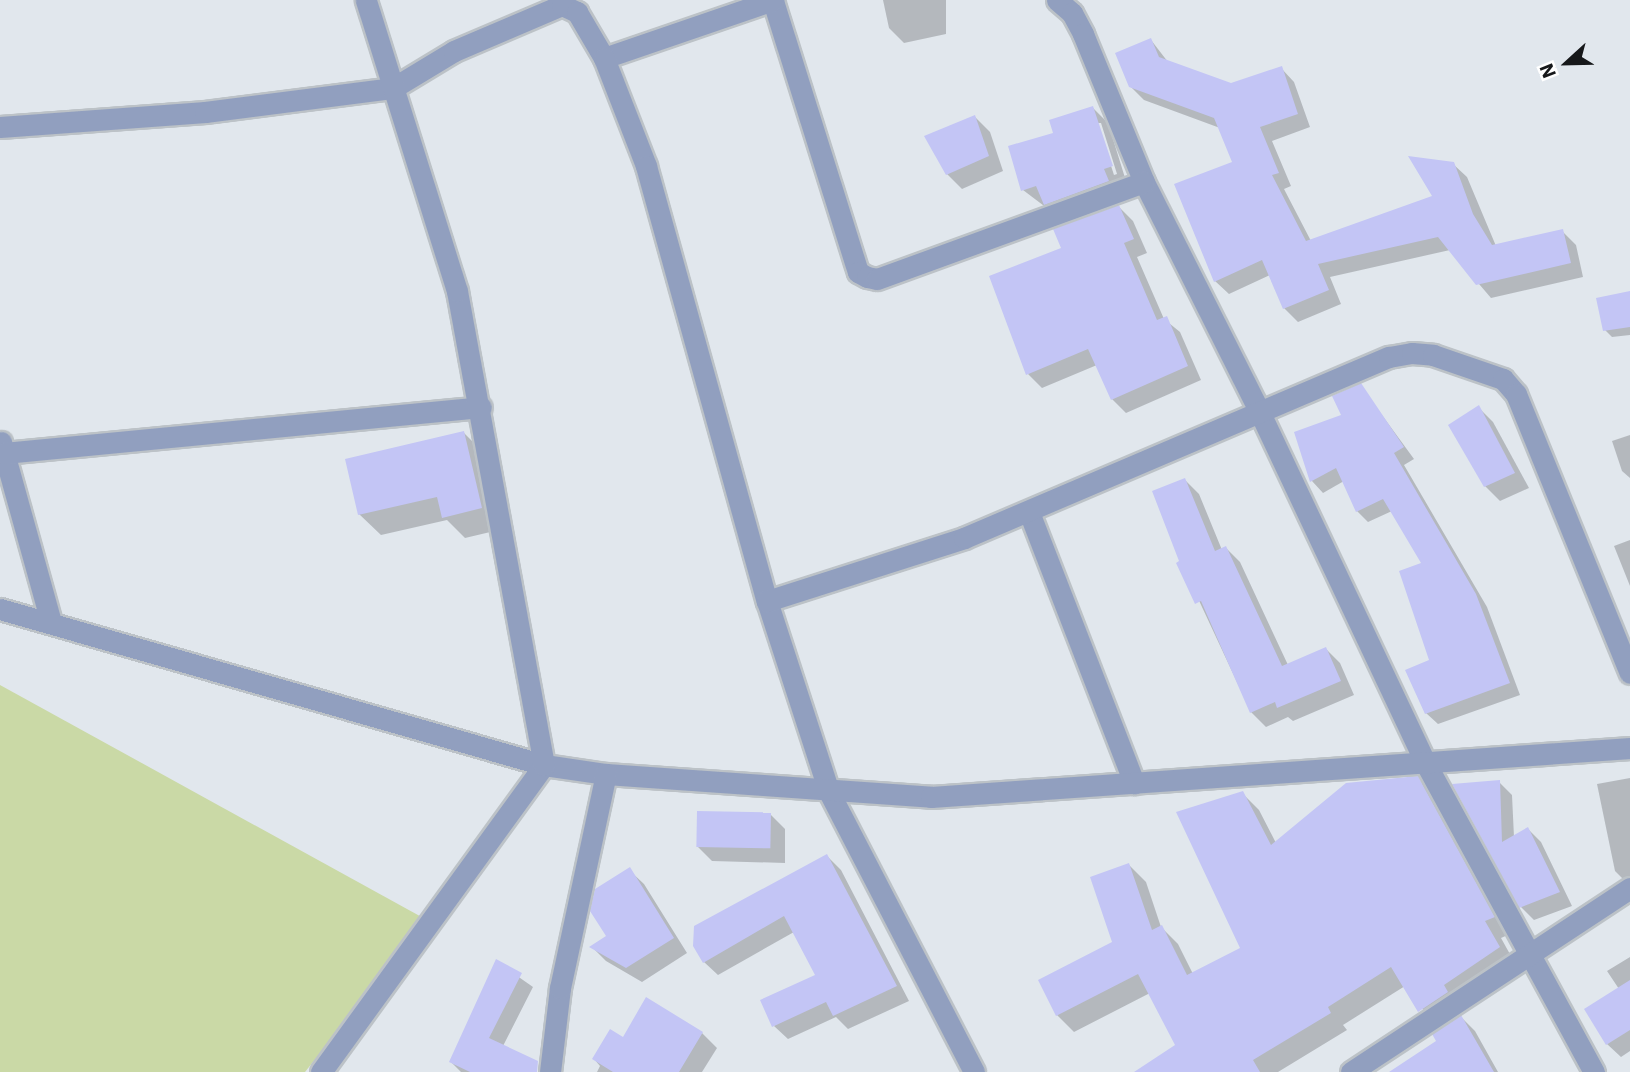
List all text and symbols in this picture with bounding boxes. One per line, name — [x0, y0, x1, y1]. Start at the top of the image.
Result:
north arrow — [1532, 28, 1602, 98]
text: N — [1534, 60, 1561, 82]

